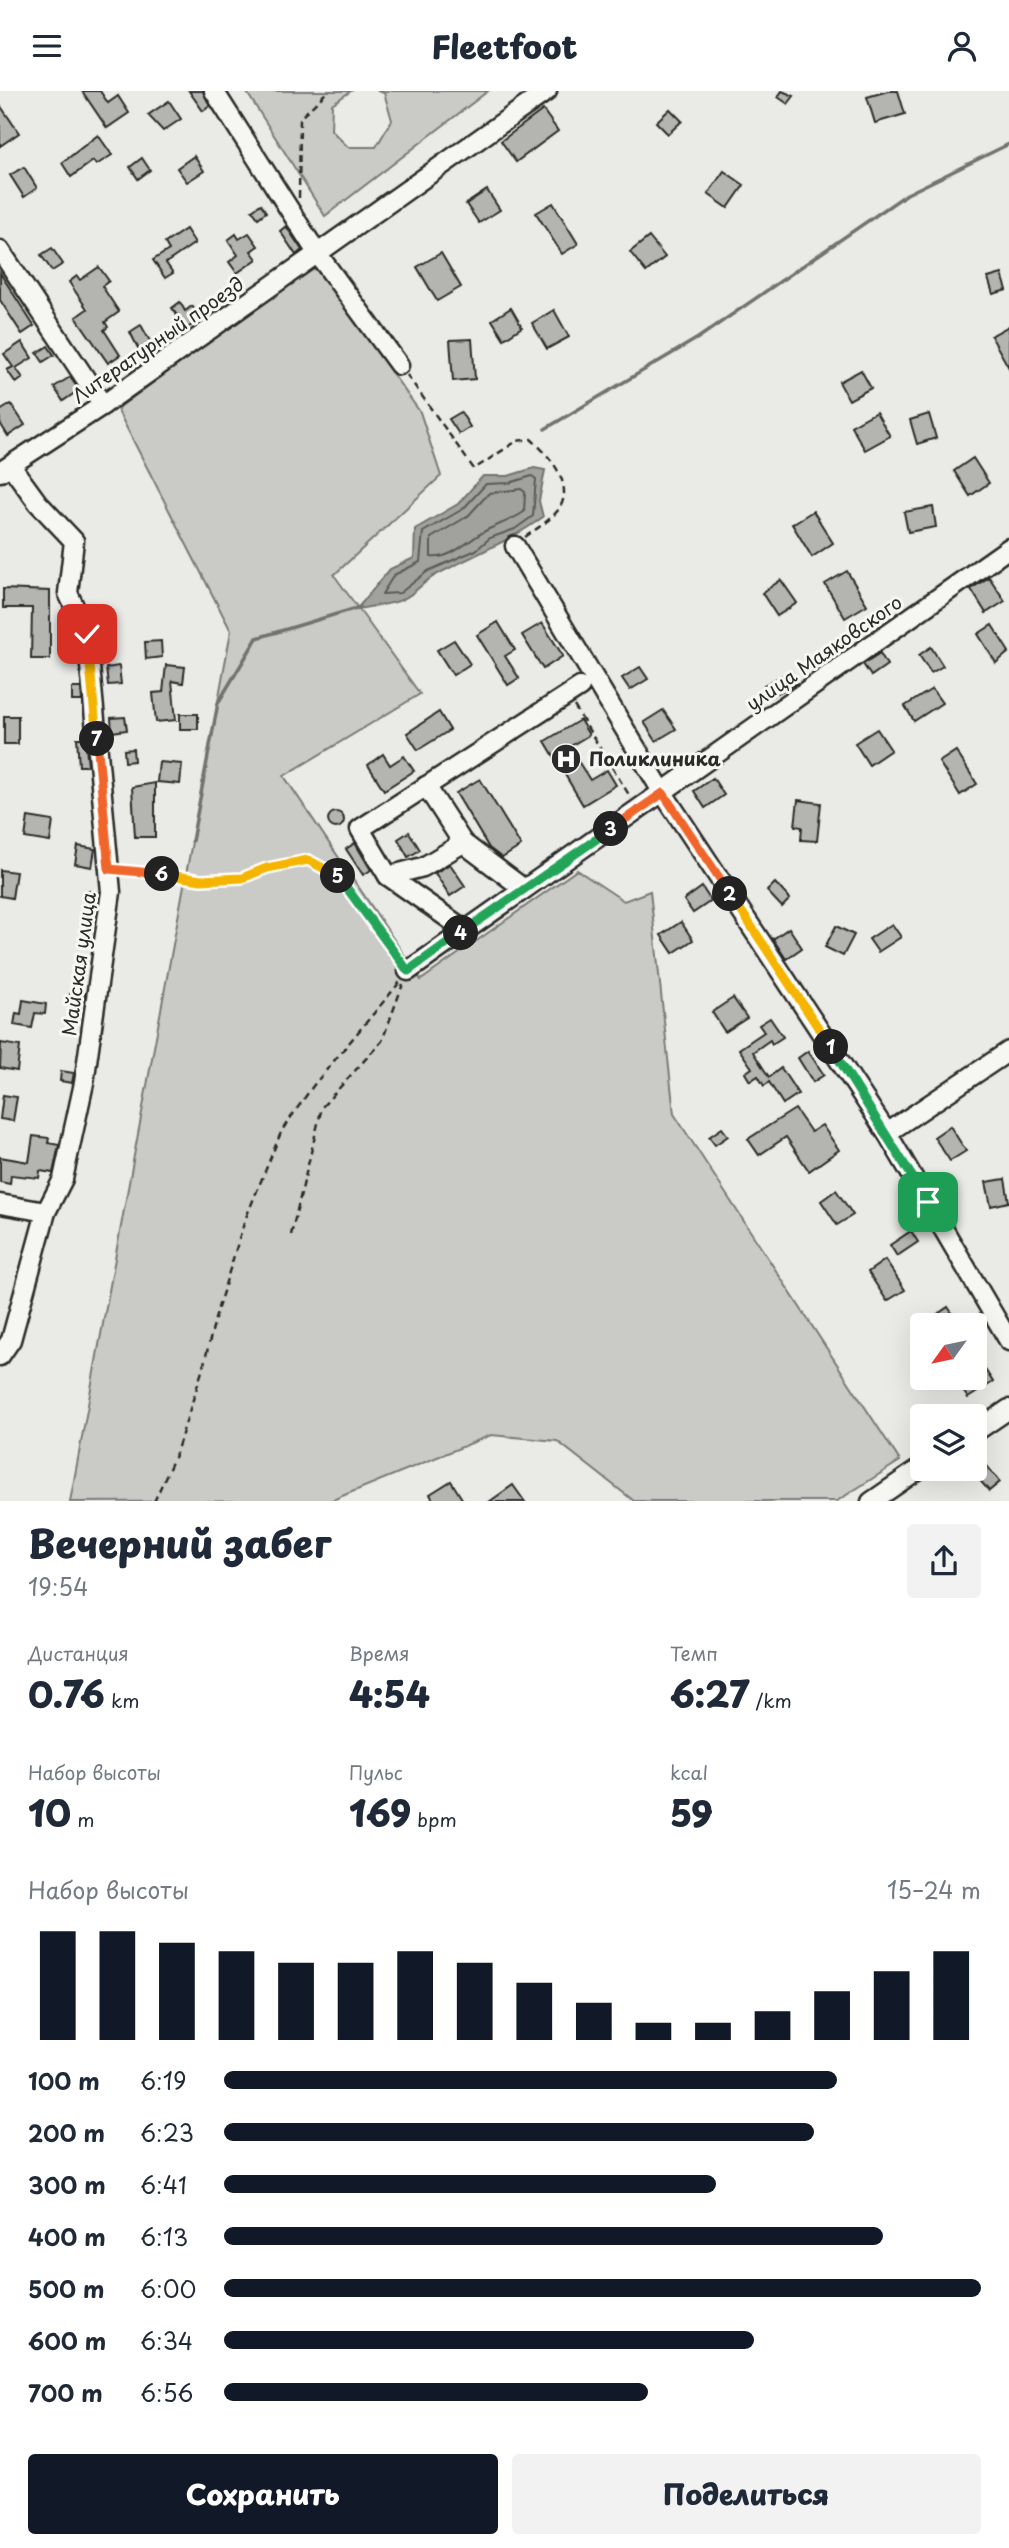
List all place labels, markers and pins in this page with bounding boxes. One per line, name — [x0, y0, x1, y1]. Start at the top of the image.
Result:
pin — [57, 604, 117, 664]
pin: 7 — [80, 721, 114, 757]
hospital icon: Поликлиника — [549, 742, 583, 776]
place label: Поликлиника — [589, 744, 721, 772]
pin: 3 — [594, 811, 628, 847]
pin: 6 — [144, 857, 180, 891]
pin: 5 — [320, 859, 356, 893]
pin: 2 — [712, 877, 748, 911]
pin: 4 — [444, 915, 478, 951]
pin: 1 — [814, 1030, 848, 1065]
pin — [898, 1172, 958, 1232]

